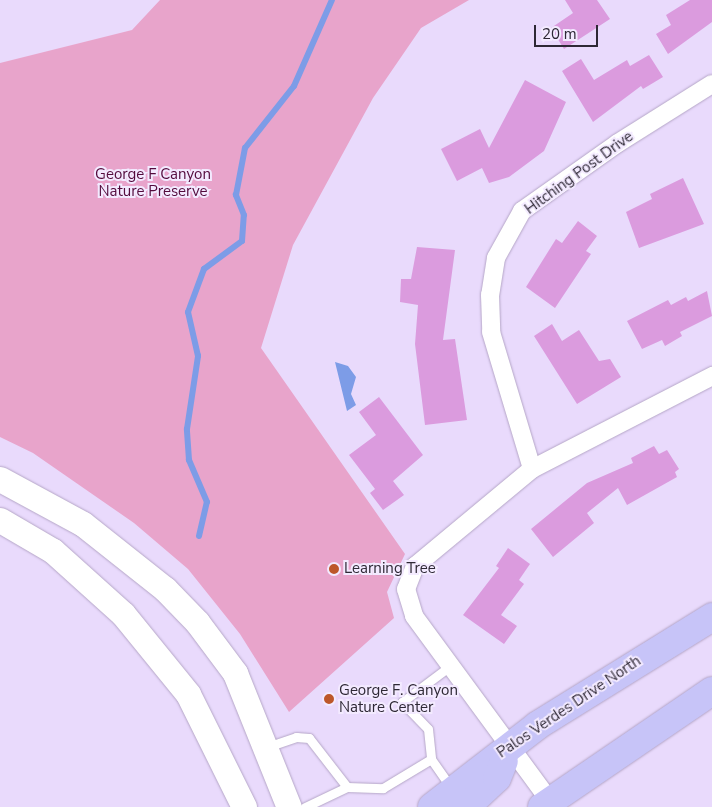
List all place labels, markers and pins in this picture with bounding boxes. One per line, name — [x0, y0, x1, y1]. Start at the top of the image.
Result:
place label: Learning Tree — [344, 560, 436, 578]
marker: Learning Tree — [328, 563, 340, 575]
place label: George F. Canyon Nature Center — [339, 681, 458, 716]
marker: George F. Canyon Nature Center — [323, 693, 335, 705]

